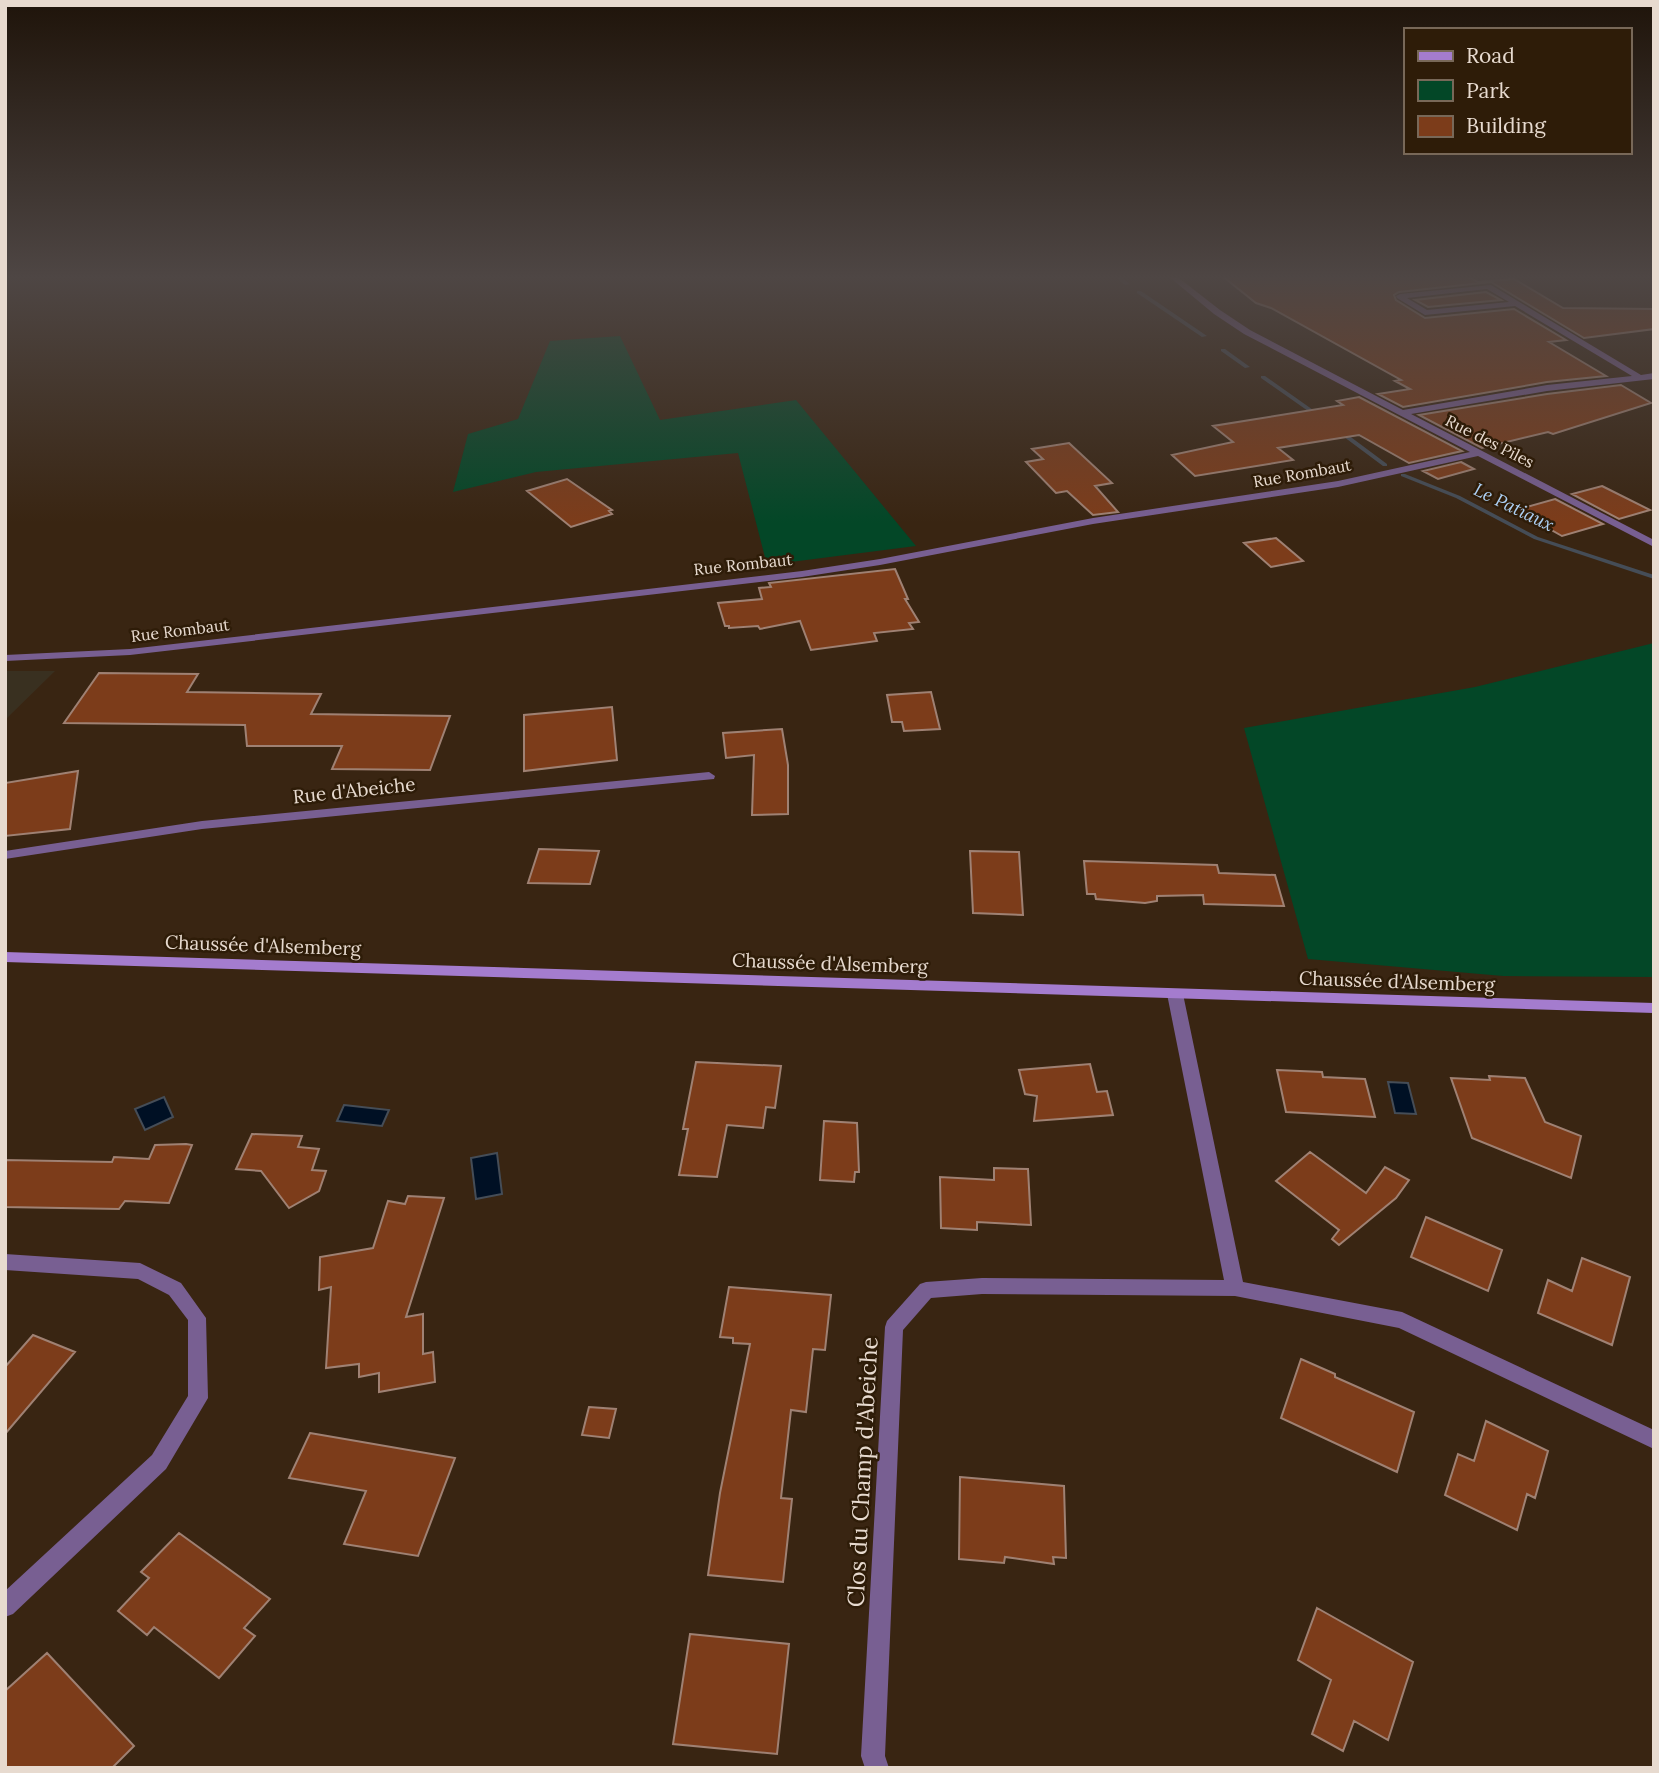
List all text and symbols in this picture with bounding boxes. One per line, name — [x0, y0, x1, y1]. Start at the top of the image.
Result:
legend — [1404, 28, 1631, 154]
text: Road — [1466, 42, 1515, 69]
text: Park — [1466, 77, 1510, 104]
text: Building — [1466, 112, 1546, 139]
street label: Rue des Piles — [1442, 410, 1538, 472]
street label: Rue Rombaut — [1251, 454, 1353, 491]
water label: Le Patiaux — [1470, 478, 1558, 536]
street label: Rue Rombaut — [693, 549, 794, 579]
street label: Rue Rombaut — [130, 614, 231, 646]
street label: Rue d'Abeiche — [291, 772, 417, 808]
street label: Chaussée d'Alsemberg — [164, 930, 362, 960]
street label: Chaussée d'Alsemberg — [731, 948, 929, 978]
street label: Chaussée d'Alsemberg — [1298, 966, 1496, 996]
street label: Clos du Champ d'Abeiche — [840, 1336, 884, 1608]

